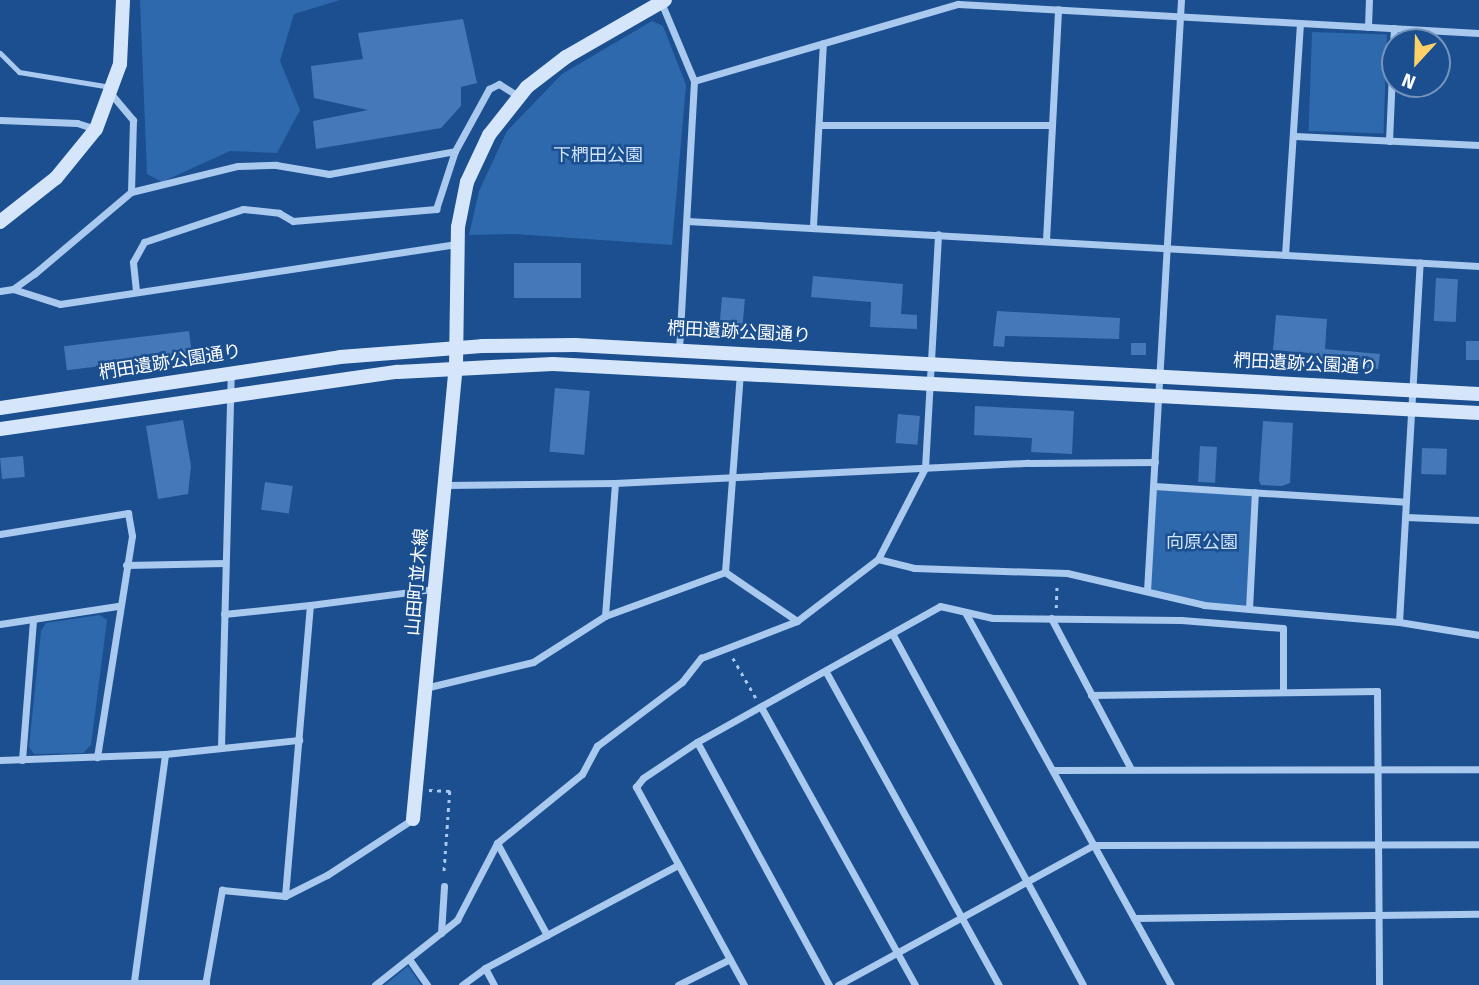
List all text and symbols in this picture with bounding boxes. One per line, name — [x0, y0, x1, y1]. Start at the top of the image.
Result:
north arrow — [1381, 28, 1451, 98]
text: N — [1399, 68, 1419, 94]
park label: 下椚田公園 — [553, 144, 643, 166]
street label: 椚田遺跡公園通り — [667, 317, 811, 347]
street label: 椚田遺跡公園通り — [97, 340, 243, 384]
street label: 椚田遺跡公園通り — [1233, 349, 1377, 379]
street label: 山田町並木線 — [402, 527, 432, 637]
park label: 向原公園 — [1166, 531, 1238, 553]

